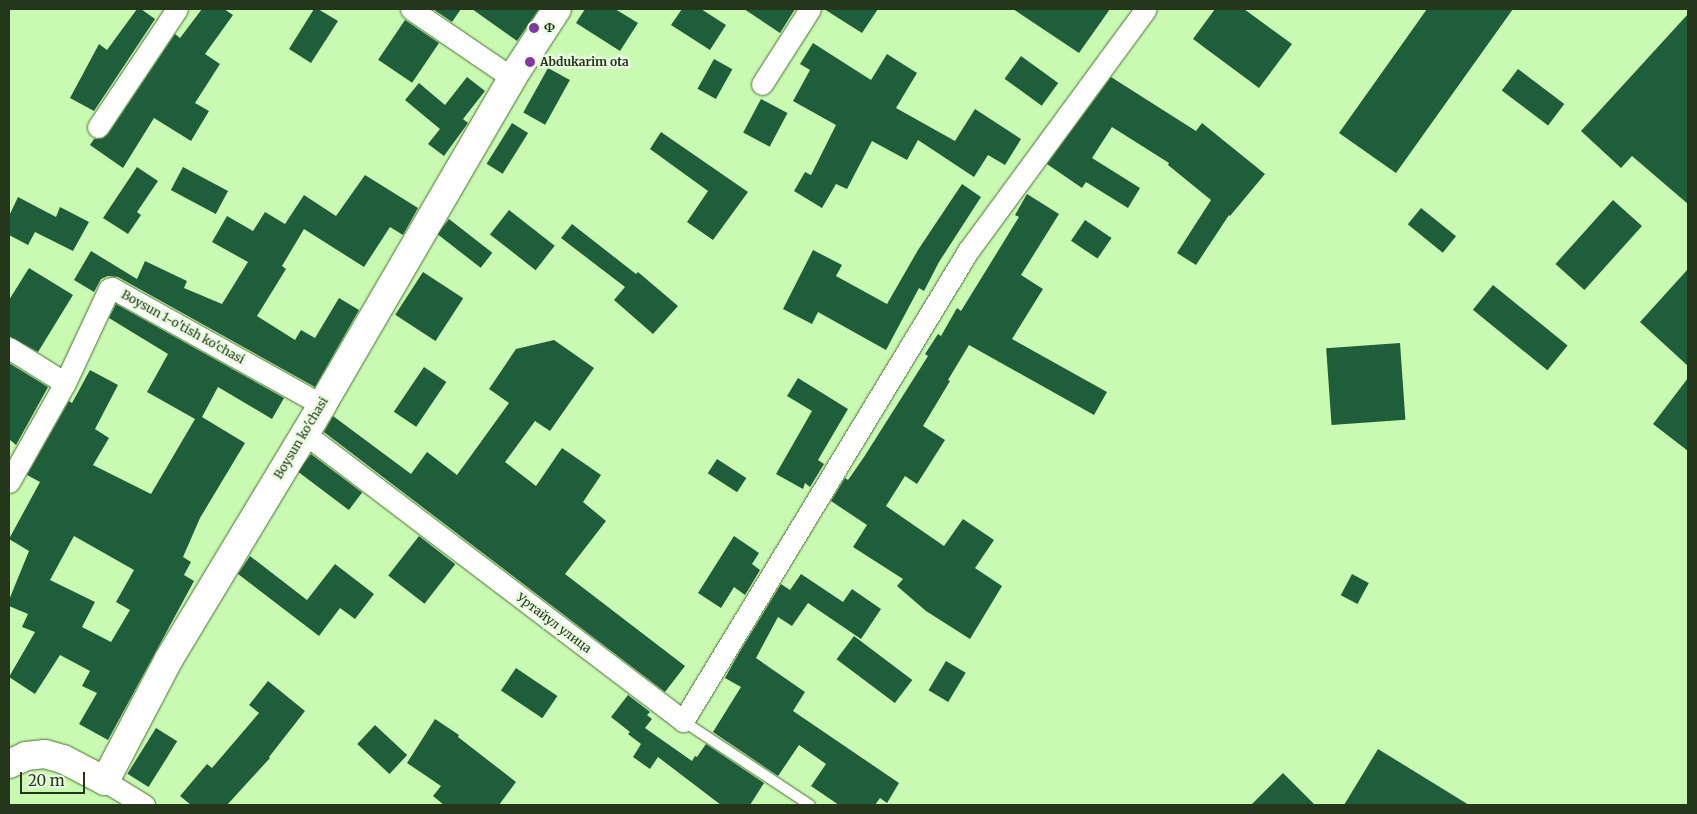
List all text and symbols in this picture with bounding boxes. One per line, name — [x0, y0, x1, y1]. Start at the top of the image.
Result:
place label: Ф — [544, 21, 555, 35]
marker: Ф — [528, 22, 540, 34]
place label: Abdukarim ota — [540, 55, 629, 69]
marker: Abdukarim ota — [524, 56, 536, 68]
street label: Boysun 1-o'tish ko'chasi — [119, 287, 247, 367]
street label: Boysun ko'chasi — [271, 395, 331, 481]
street label: Уртайул улица — [514, 590, 594, 656]
scale bar — [22, 762, 88, 794]
text: 20 m — [28, 771, 65, 790]

